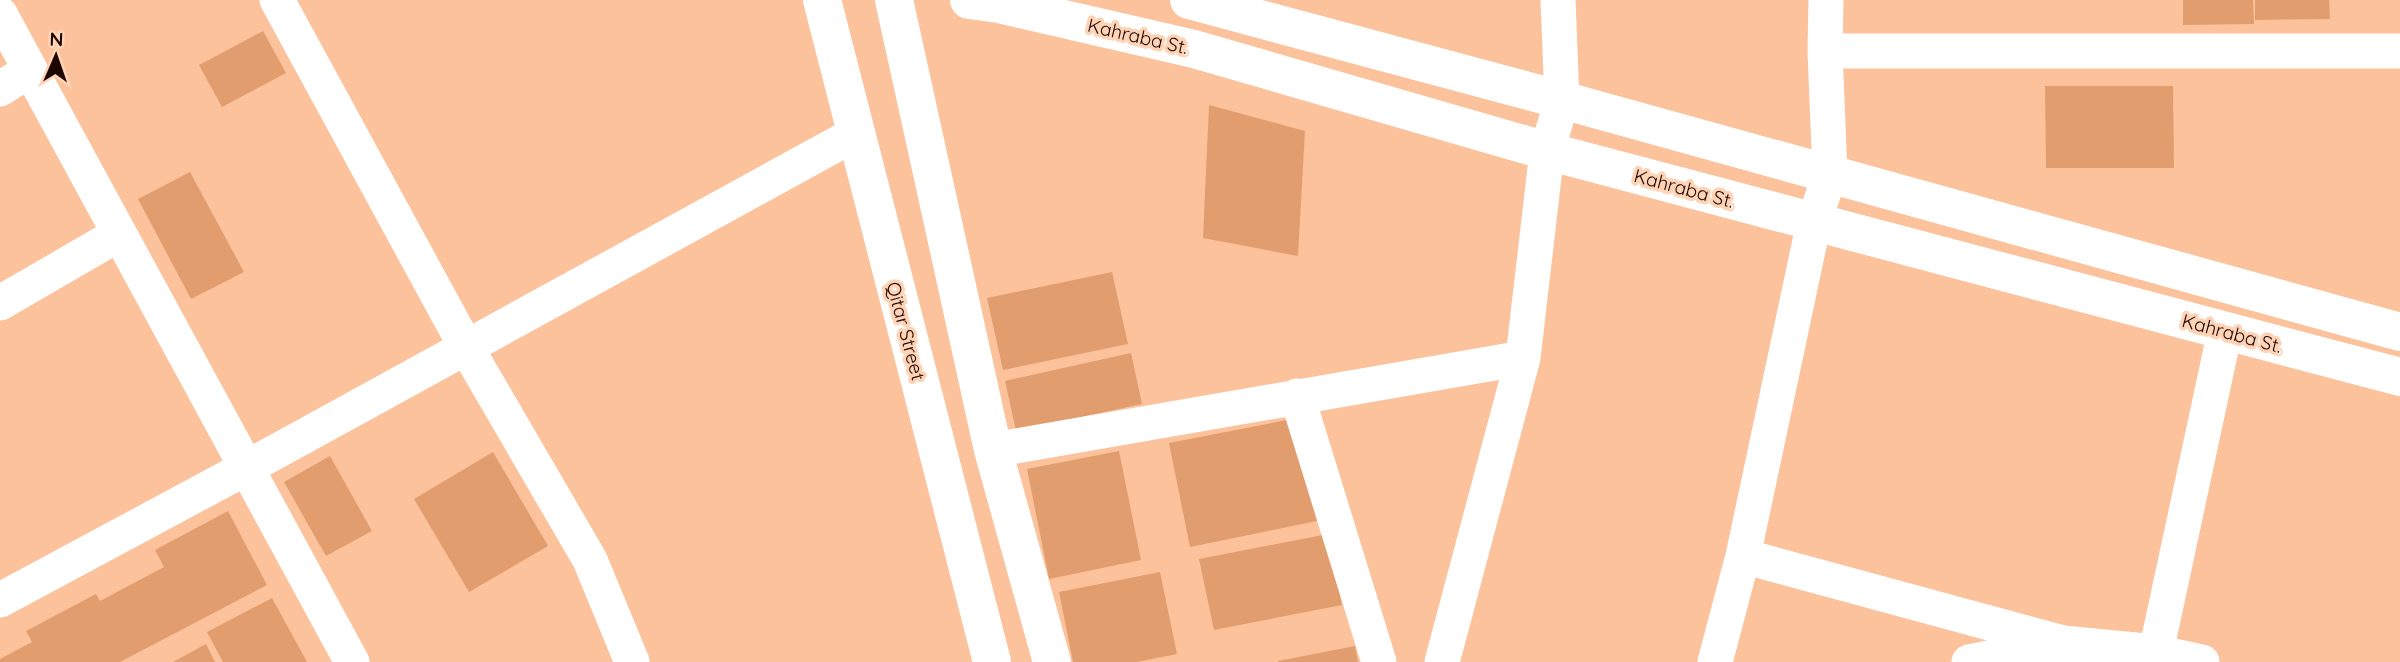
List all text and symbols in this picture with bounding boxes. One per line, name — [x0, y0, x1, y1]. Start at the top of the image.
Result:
street label: Kahraba St. — [1085, 13, 1191, 59]
north arrow — [21, 21, 91, 91]
text: N — [49, 27, 64, 51]
street label: Kahraba St. — [1631, 163, 1737, 213]
street label: Qitar Street — [881, 279, 931, 383]
street label: Kahraba St. — [2179, 308, 2285, 358]

